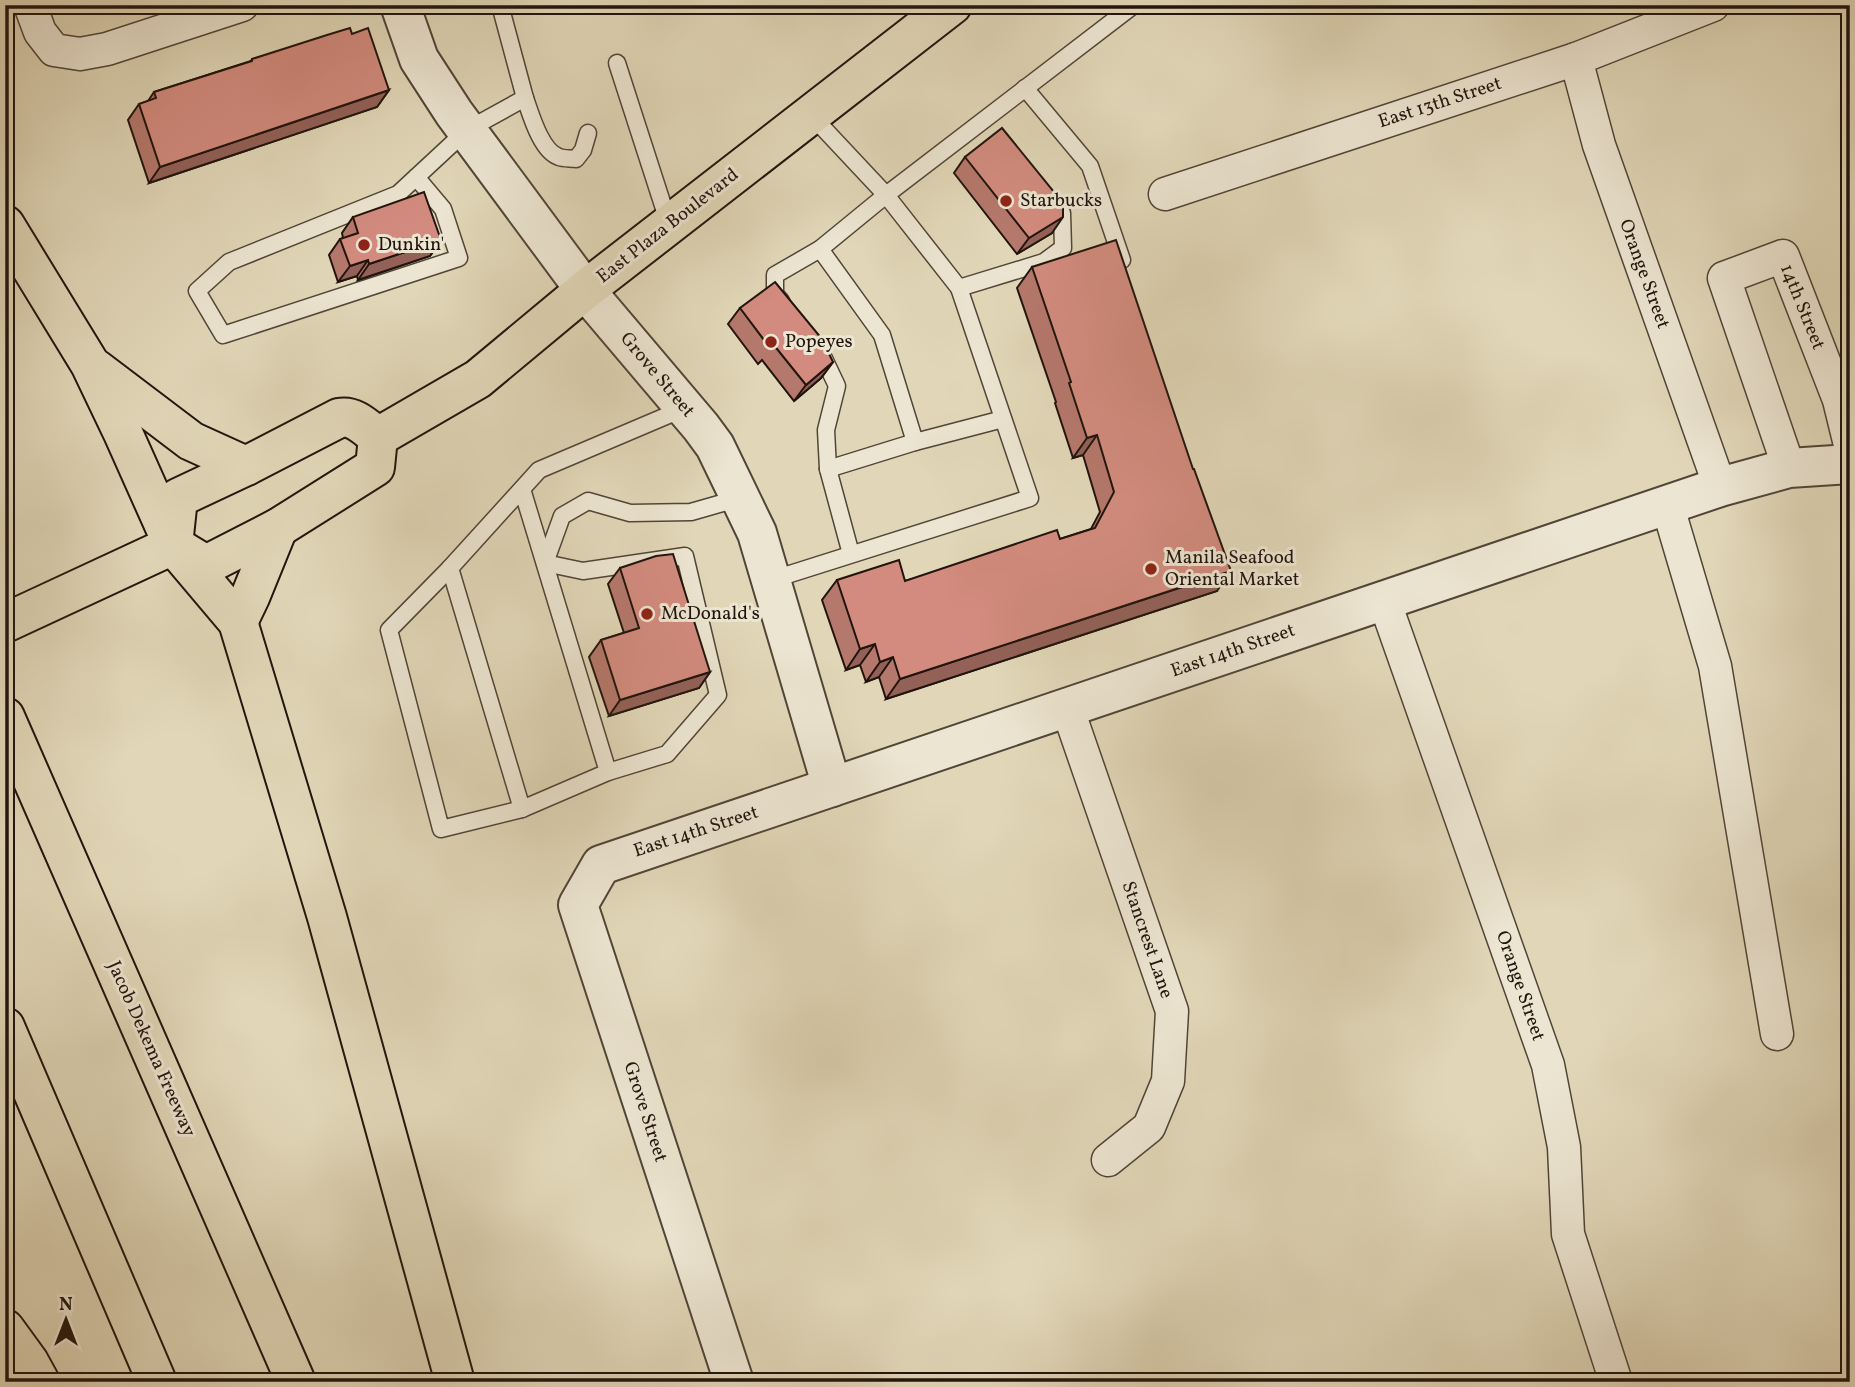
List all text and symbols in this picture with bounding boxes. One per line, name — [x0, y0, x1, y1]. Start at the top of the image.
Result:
street label: East 13th Street — [1375, 71, 1505, 135]
street label: East Plaza Boulevard — [592, 162, 744, 290]
place label: Starbucks — [1020, 188, 1102, 214]
marker: Starbucks — [998, 193, 1014, 209]
street label: Orange Street — [1612, 216, 1676, 333]
place label: Dunkin' — [378, 232, 444, 258]
marker: Dunkin' — [356, 237, 372, 253]
street label: 14th Street — [1773, 260, 1831, 354]
street label: Grove Street — [614, 327, 701, 424]
place label: Popeyes — [785, 329, 853, 355]
marker: Popeyes — [763, 334, 779, 350]
place label: Manila Seafood Oriental Market — [1165, 545, 1300, 593]
marker: Manila Seafood Oriental Market — [1143, 561, 1159, 577]
place label: McDonald's — [661, 601, 760, 627]
marker: McDonald's — [639, 606, 655, 622]
street label: East 14th Street — [1167, 617, 1299, 684]
street label: East 14th Street — [630, 799, 762, 864]
street label: Stancrest Lane — [1115, 878, 1179, 1002]
street label: Orange Street — [1489, 927, 1551, 1045]
street label: Jacob Dekema Freeway — [100, 957, 202, 1141]
street label: Grove Street — [617, 1058, 674, 1166]
north arrow — [32, 1286, 102, 1356]
text: N — [59, 1292, 73, 1318]

